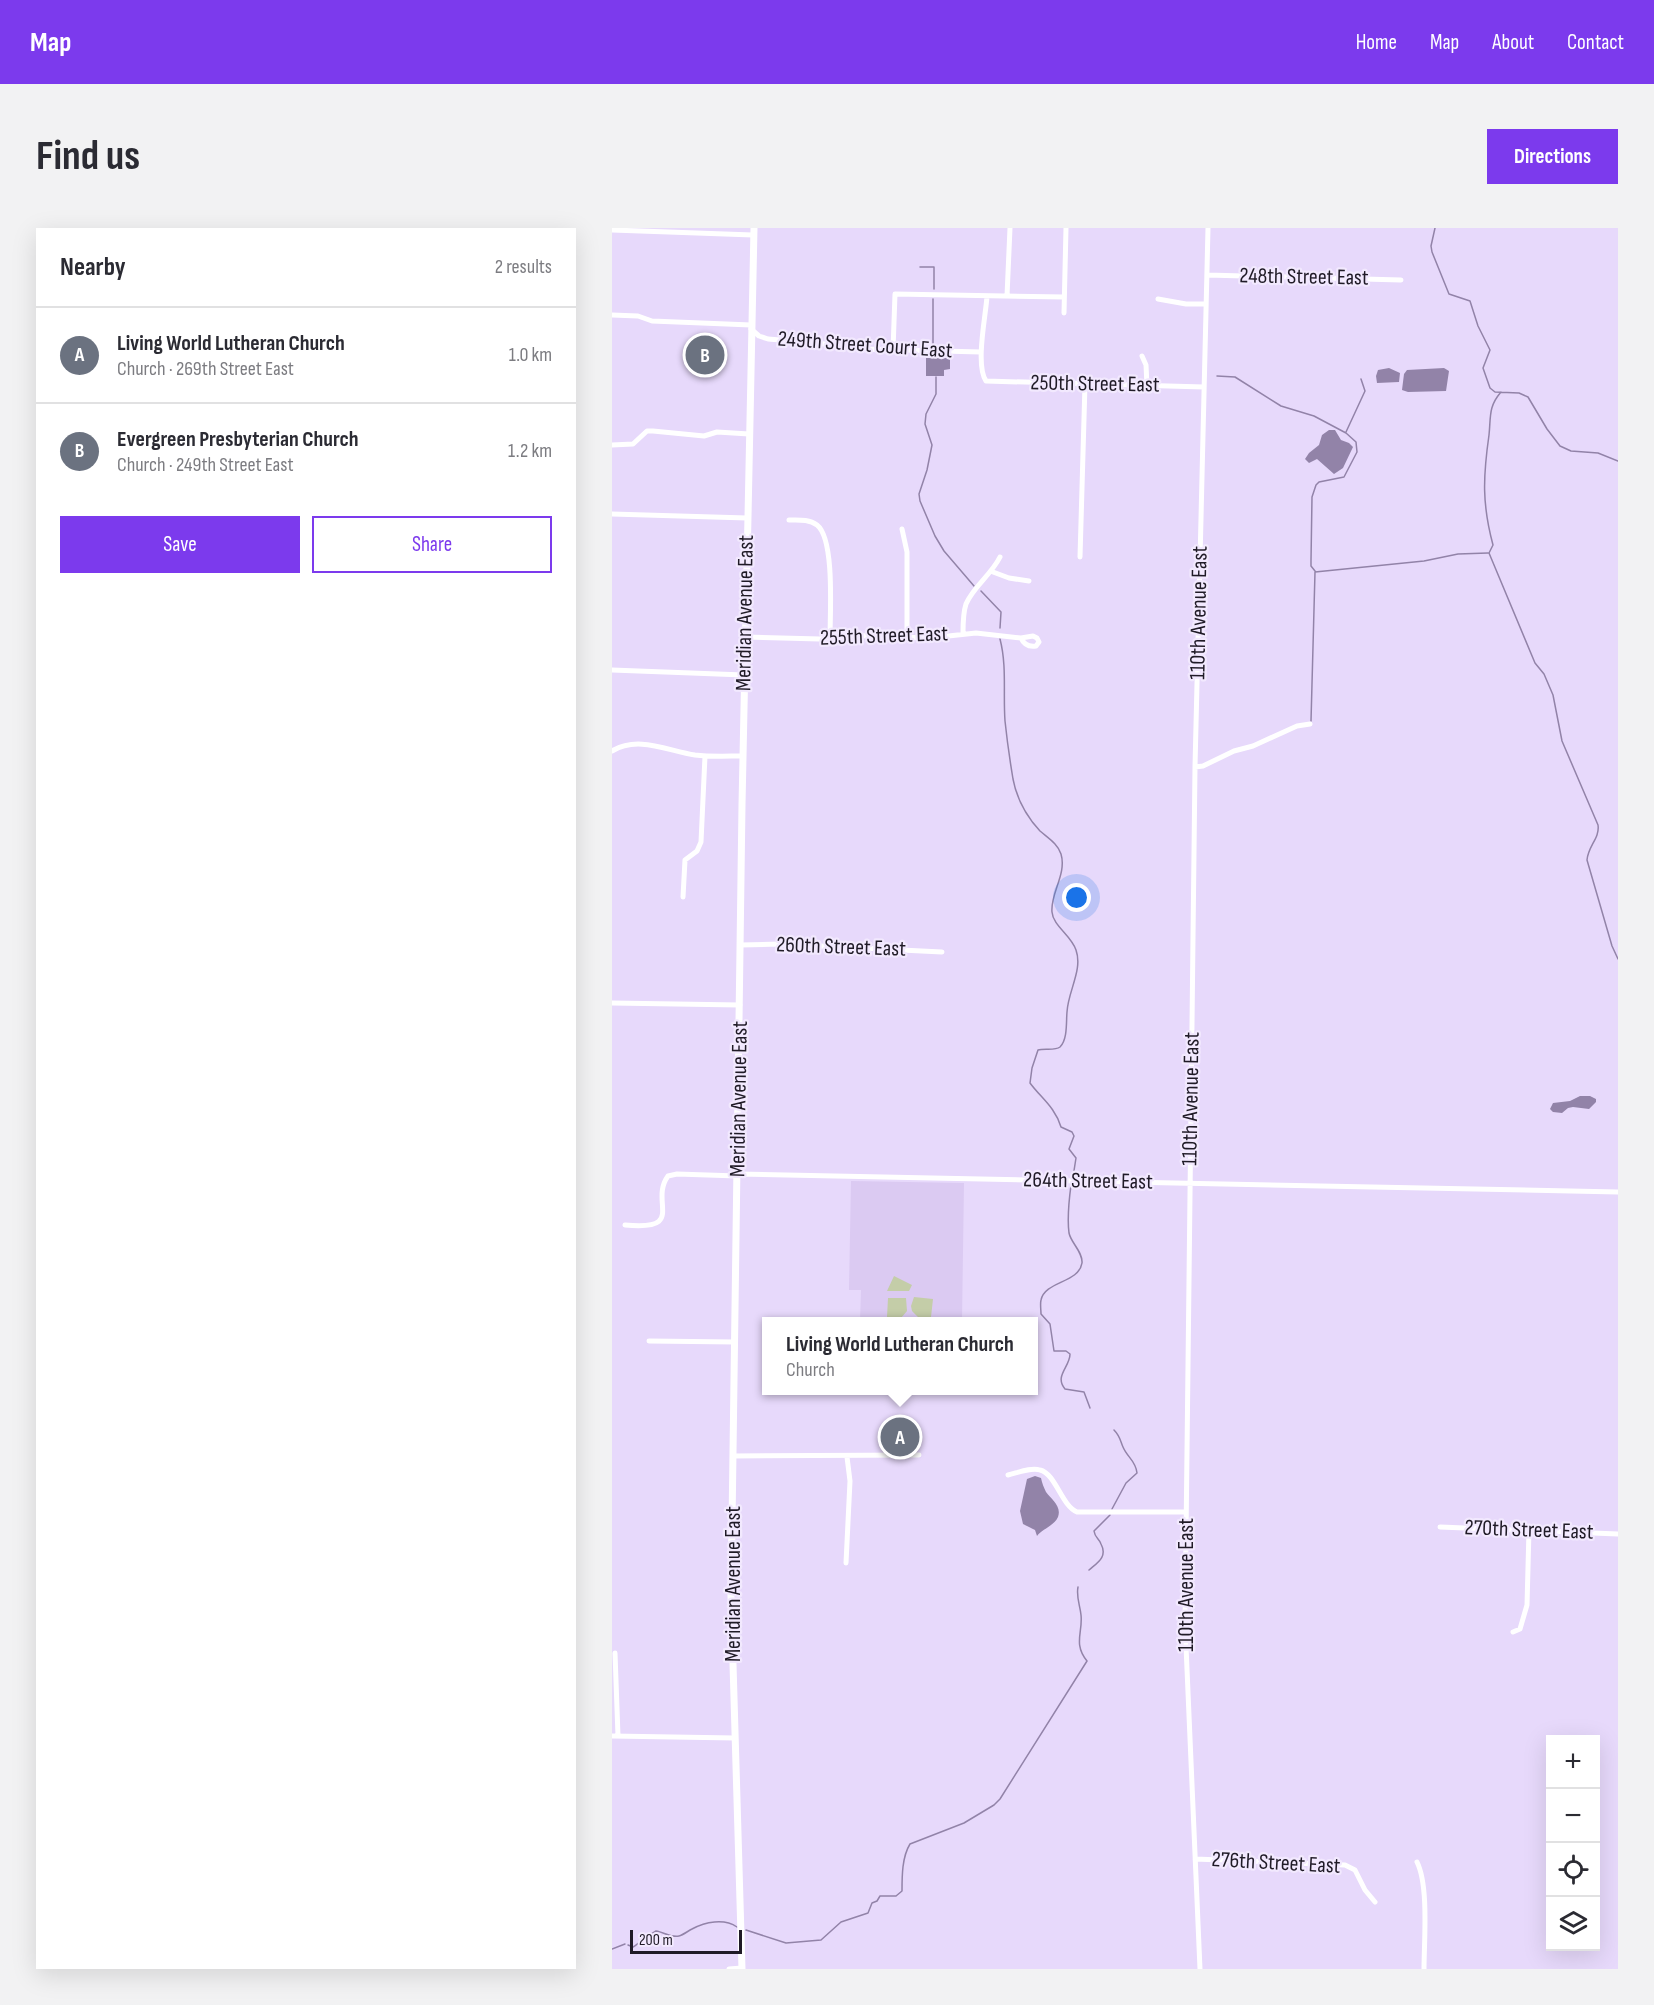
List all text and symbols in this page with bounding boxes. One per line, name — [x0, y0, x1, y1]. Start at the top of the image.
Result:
text: Map — [30, 26, 71, 59]
text: Home — [1356, 30, 1397, 55]
text: Map — [1430, 30, 1459, 55]
text: About — [1492, 30, 1534, 55]
text: Contact — [1567, 30, 1624, 55]
button: Directions — [1487, 129, 1618, 184]
text: Find us — [36, 131, 140, 182]
text: Nearby — [60, 252, 126, 283]
text: 2 results — [495, 255, 552, 279]
street label: 248th Street East — [1239, 262, 1369, 292]
street label: 249th Street Court East — [777, 325, 954, 365]
text: Living World Lutheran Church — [117, 330, 345, 357]
pin: B — [686, 332, 724, 378]
text: A — [75, 343, 84, 367]
text: 1.0 km — [509, 343, 552, 367]
text: Church · 269th Street East — [117, 357, 294, 381]
street label: 250th Street East — [1030, 369, 1160, 399]
text: Evergreen Presbyterian Church — [117, 426, 359, 453]
text: B — [75, 439, 84, 463]
text: 1.2 km — [508, 439, 552, 463]
text: Church · 249th Street East — [117, 453, 294, 477]
button: Save — [60, 516, 300, 573]
button: Share — [312, 516, 552, 573]
street label: Meridian Avenue East — [730, 534, 760, 691]
street label: 110th Avenue East — [1184, 546, 1214, 680]
street label: 255th Street East — [820, 620, 949, 652]
your location — [1062, 883, 1091, 912]
street label: 260th Street East — [776, 931, 907, 963]
street label: Meridian Avenue East — [724, 1020, 754, 1177]
street label: 110th Avenue East — [1176, 1032, 1206, 1166]
street label: 264th Street East — [1023, 1166, 1153, 1196]
popup — [762, 1317, 1038, 1395]
text: Living World Lutheran Church — [786, 1331, 1014, 1358]
text: Church — [786, 1358, 835, 1382]
pin: A — [880, 1414, 920, 1460]
street label: Meridian Avenue East — [720, 1506, 747, 1662]
street label: 270th Street East — [1464, 1514, 1594, 1546]
street label: 110th Avenue East — [1173, 1518, 1200, 1652]
map controls — [1546, 1735, 1600, 1951]
button: + — [1546, 1735, 1600, 1789]
button: − — [1546, 1789, 1600, 1843]
button: locate — [1546, 1843, 1600, 1897]
street label: 276th Street East — [1211, 1846, 1341, 1880]
button: layers — [1546, 1897, 1600, 1951]
scale bar — [630, 1927, 742, 1954]
text: 200 m — [639, 1931, 673, 1950]

